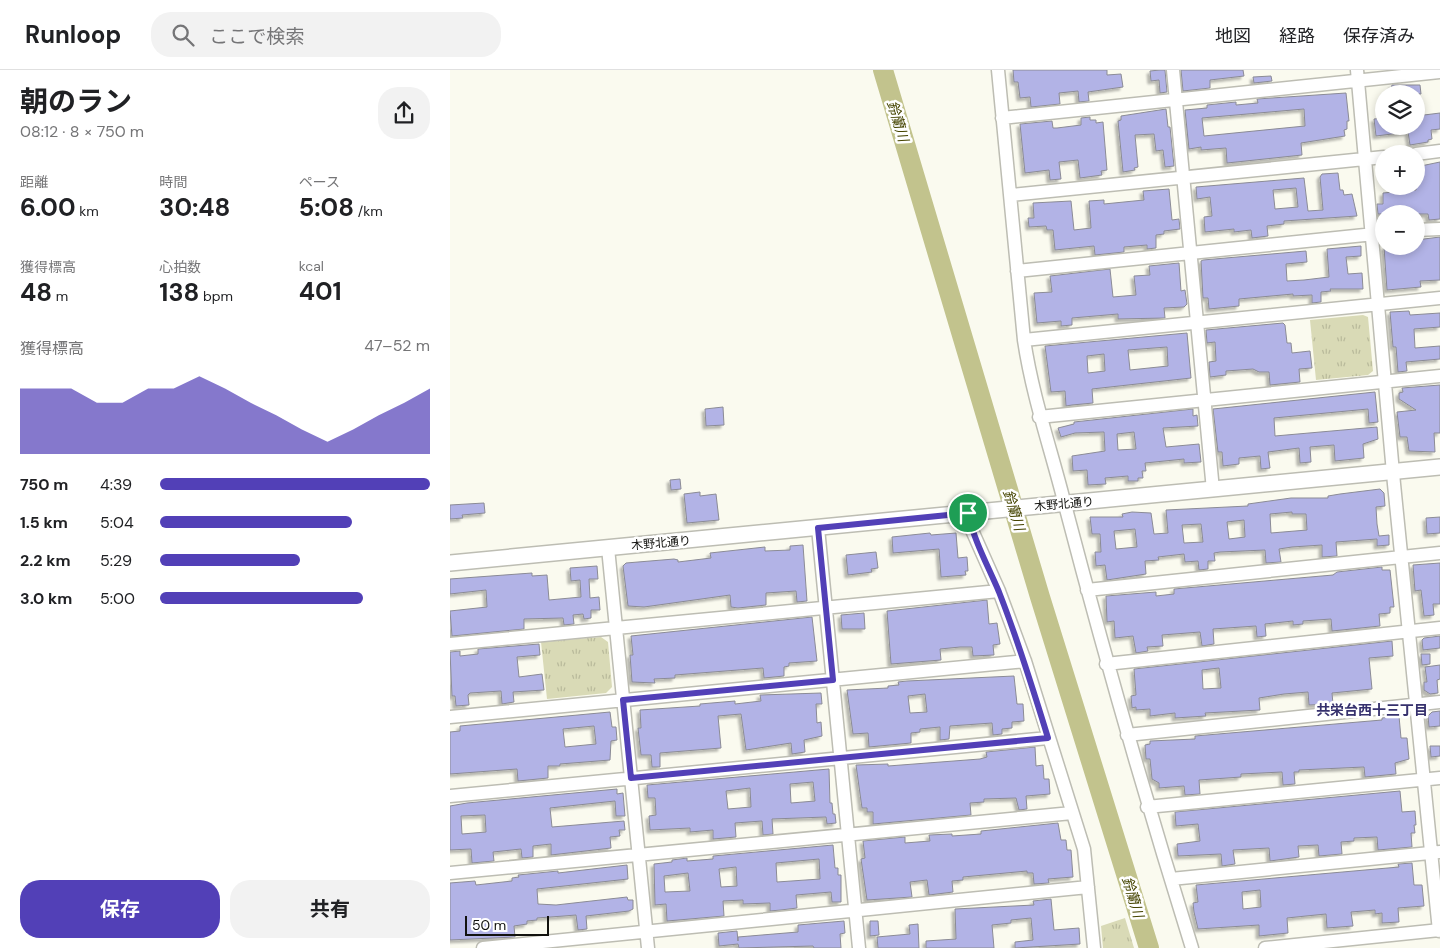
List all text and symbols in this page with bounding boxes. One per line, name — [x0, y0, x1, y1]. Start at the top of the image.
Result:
search box — [151, 12, 501, 57]
text: Runloop — [25, 19, 121, 50]
icon: search — [169, 21, 197, 49]
text: ここで検索 — [209, 24, 304, 49]
text: 地図 — [1215, 24, 1251, 48]
text: 経路 — [1279, 24, 1315, 48]
text: 保存済み — [1343, 24, 1415, 48]
text: 朝のラン — [20, 83, 132, 120]
map controls — [1375, 85, 1425, 255]
button: layers — [1375, 85, 1425, 135]
button: share — [378, 87, 430, 139]
water label: 鈴蘭川 — [883, 98, 913, 146]
text: 08:12 · 8 × 750 m — [20, 121, 144, 142]
button: + — [1375, 145, 1425, 195]
text: 距離 — [20, 173, 48, 191]
text: 時間 — [159, 173, 187, 191]
text: ペース — [299, 173, 340, 191]
text: 6.00 — [20, 191, 76, 224]
text: 30:48 — [159, 191, 230, 224]
text: 5:08 — [299, 191, 354, 224]
text: km — [76, 202, 99, 220]
text: /km — [354, 202, 383, 220]
button: − — [1375, 205, 1425, 255]
text: kcal — [299, 257, 324, 275]
text: 獲得標高 — [20, 258, 76, 276]
text: 心拍数 — [159, 258, 201, 276]
text: 401 — [299, 275, 342, 308]
text: 48 — [20, 276, 52, 309]
text: 138 — [159, 276, 199, 309]
text: m — [52, 287, 68, 305]
text: bpm — [199, 287, 233, 305]
text: 47–52 m — [364, 335, 430, 356]
text: 獲得標高 — [20, 338, 84, 359]
text: 750 m — [20, 474, 68, 495]
text: 4:39 — [100, 474, 132, 495]
water label: 鈴蘭川 — [999, 487, 1029, 535]
pin — [947, 492, 989, 534]
street label: 木野北通り — [1033, 493, 1095, 515]
icon: arrive — [954, 499, 982, 527]
text: 1.5 km — [20, 512, 68, 533]
text: 5:04 — [100, 512, 134, 533]
street label: 木野北通り — [630, 532, 692, 554]
text: 2.2 km — [20, 550, 71, 571]
text: 5:29 — [100, 550, 132, 571]
text: 3.0 km — [20, 588, 72, 609]
text: 5:00 — [100, 588, 135, 609]
district label: 共栄台西十三丁目 — [1316, 701, 1428, 719]
water label: 鈴蘭川 — [1118, 874, 1148, 922]
button: 保存 — [20, 880, 220, 938]
button: 共有 — [230, 880, 430, 938]
scale bar — [465, 913, 549, 936]
text: 50 m — [472, 916, 506, 934]

